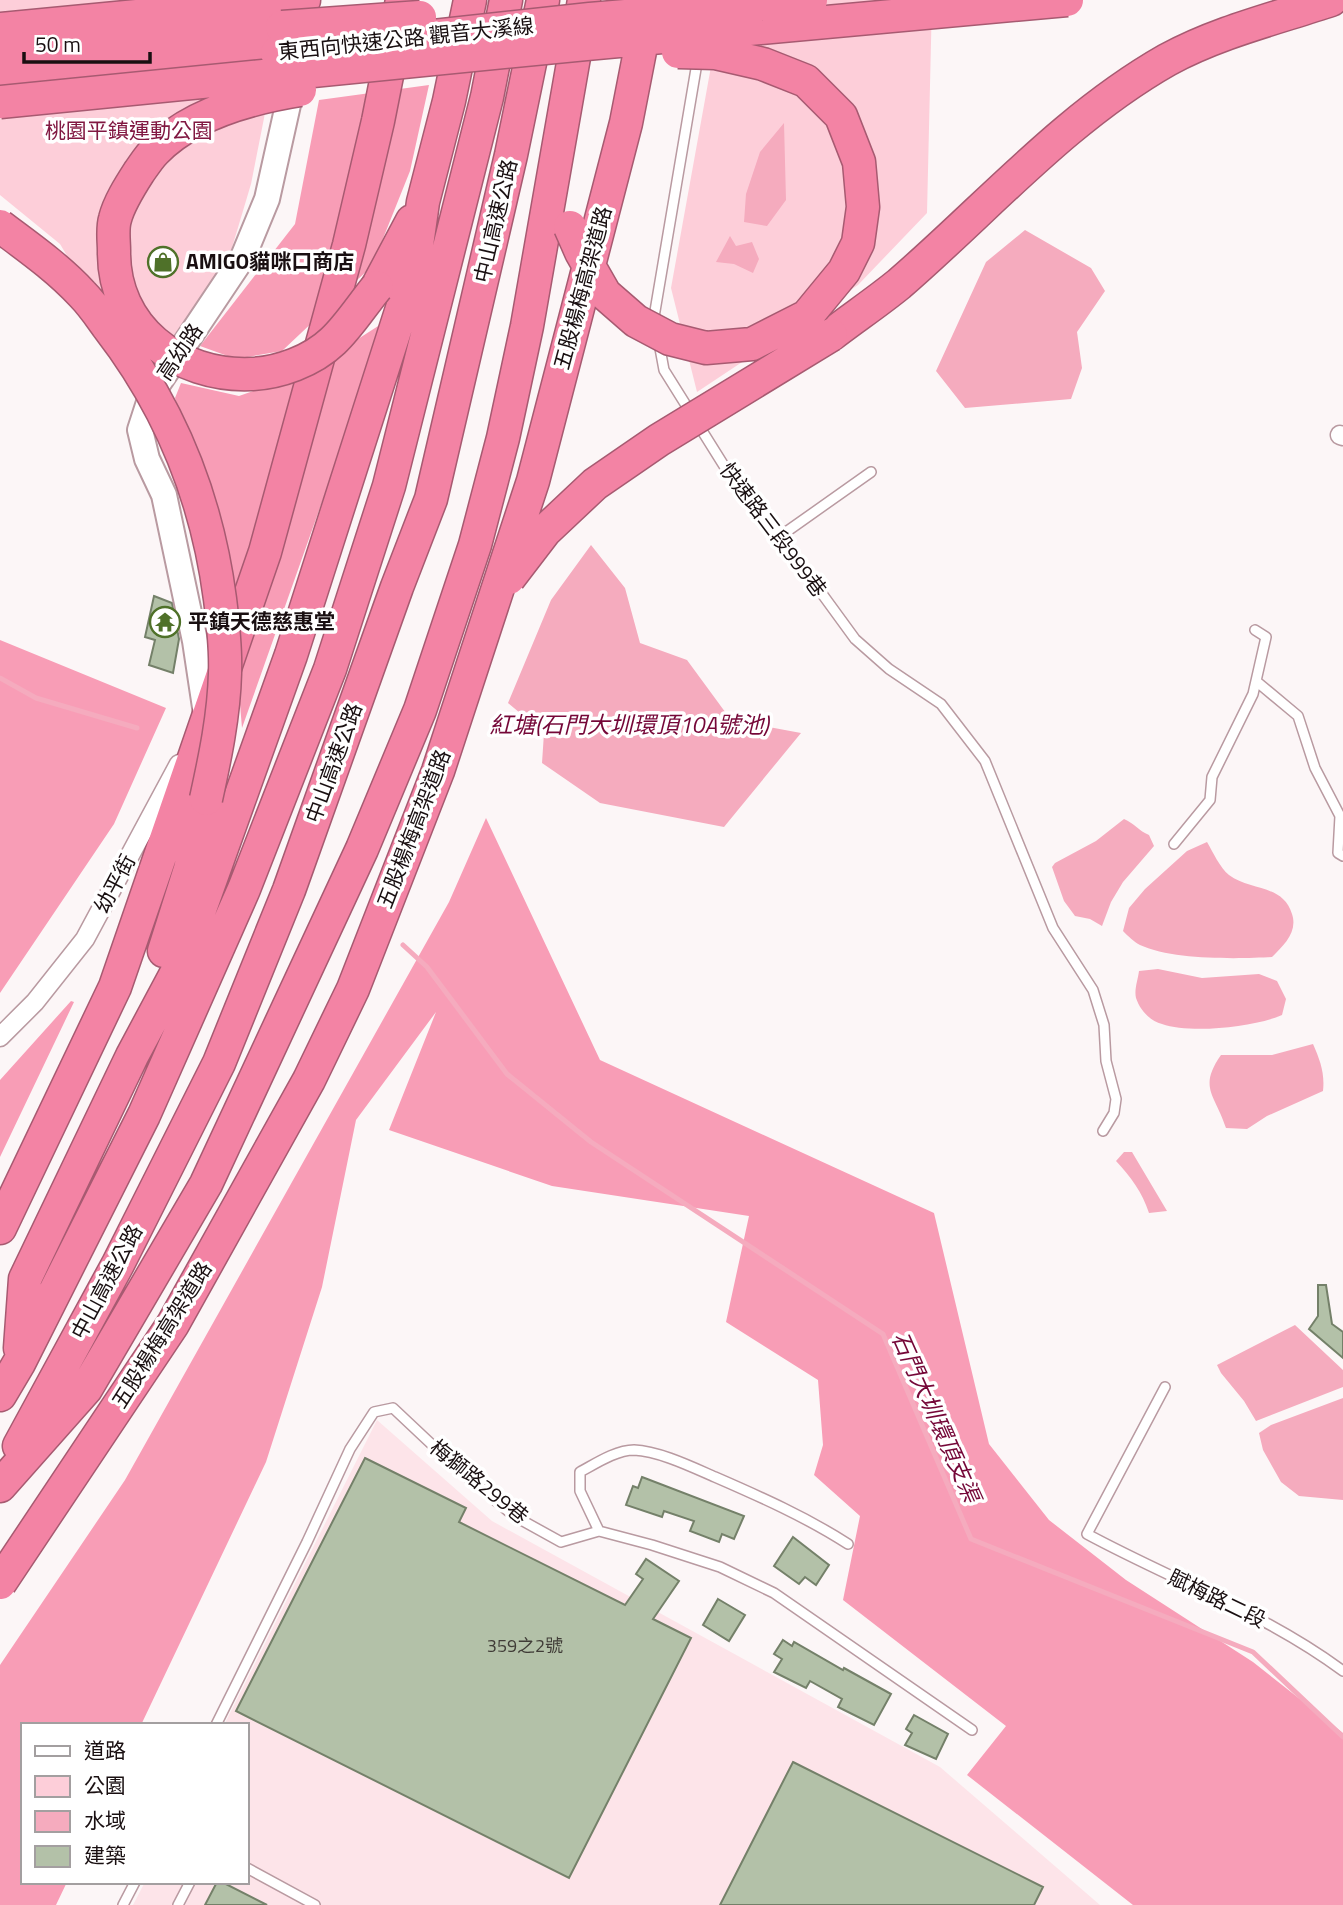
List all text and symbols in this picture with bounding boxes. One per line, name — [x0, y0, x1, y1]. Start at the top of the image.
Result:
street label: 東西向快速公路 觀音大溪線 — [277, 9, 535, 67]
scale bar — [24, 21, 150, 65]
text: 50 m — [35, 28, 81, 60]
park label: 桃園平鎮運動公園 — [45, 114, 213, 146]
street label: 中山高速公路 — [465, 156, 525, 286]
street label: 五股楊梅高架道路 — [545, 202, 619, 373]
shop icon: AMIGO貓咪口商店 — [146, 245, 180, 279]
place label: AMIGO貓咪口商店 — [186, 245, 354, 277]
street label: 高幼路 — [148, 316, 210, 387]
street label: 快速路三段999巷 — [712, 455, 835, 603]
temple icon: 平鎮天德慈惠堂 — [148, 605, 182, 639]
place label: 平鎮天德慈惠堂 — [188, 605, 335, 637]
street label: 中山高速公路 — [296, 698, 370, 827]
water label: 紅塘(石門大圳環頂10A號池) — [490, 707, 770, 742]
street label: 五股楊梅高架道路 — [368, 744, 458, 913]
street label: 幼平街 — [85, 848, 143, 919]
street label: 中山高速公路 — [62, 1218, 150, 1345]
street label: 五股楊梅高架道路 — [103, 1255, 219, 1414]
water label: 石門大圳環頂支渠 — [883, 1326, 991, 1511]
street label: 梅獅路299巷 — [423, 1431, 536, 1531]
street label: 賦梅路二段 — [1163, 1561, 1272, 1635]
house number: 359之2號 — [487, 1632, 563, 1659]
legend — [21, 1723, 248, 1884]
text: 道路 — [84, 1734, 126, 1766]
text: 公園 — [84, 1769, 126, 1801]
text: 水域 — [84, 1804, 126, 1836]
text: 建築 — [84, 1839, 126, 1871]

